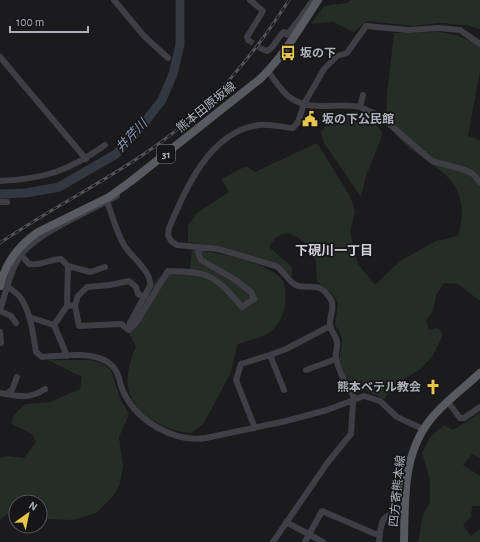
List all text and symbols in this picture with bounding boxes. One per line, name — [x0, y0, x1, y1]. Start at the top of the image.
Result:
scale bar — [10, 8, 88, 34]
text: 100 m — [16, 16, 44, 28]
bus stop icon: 坂の下 — [279, 44, 297, 62]
place label: 坂の下 — [300, 47, 336, 59]
street label: 熊本田原坂線 — [174, 79, 238, 134]
public building icon: 坂の下公民館 — [301, 110, 319, 128]
place label: 坂の下公民館 — [322, 113, 394, 125]
water label: 井芹川 — [113, 115, 151, 155]
road number: 31 — [157, 145, 175, 163]
district label: 下硯川一丁目 — [295, 243, 373, 258]
church icon: 熊本ベテル教会 — [424, 378, 442, 396]
place label: 熊本ベテル教会 — [337, 380, 421, 393]
street label: 四方寄熊本線 — [386, 454, 407, 527]
north arrow — [8, 494, 48, 534]
text: N — [27, 499, 39, 513]

